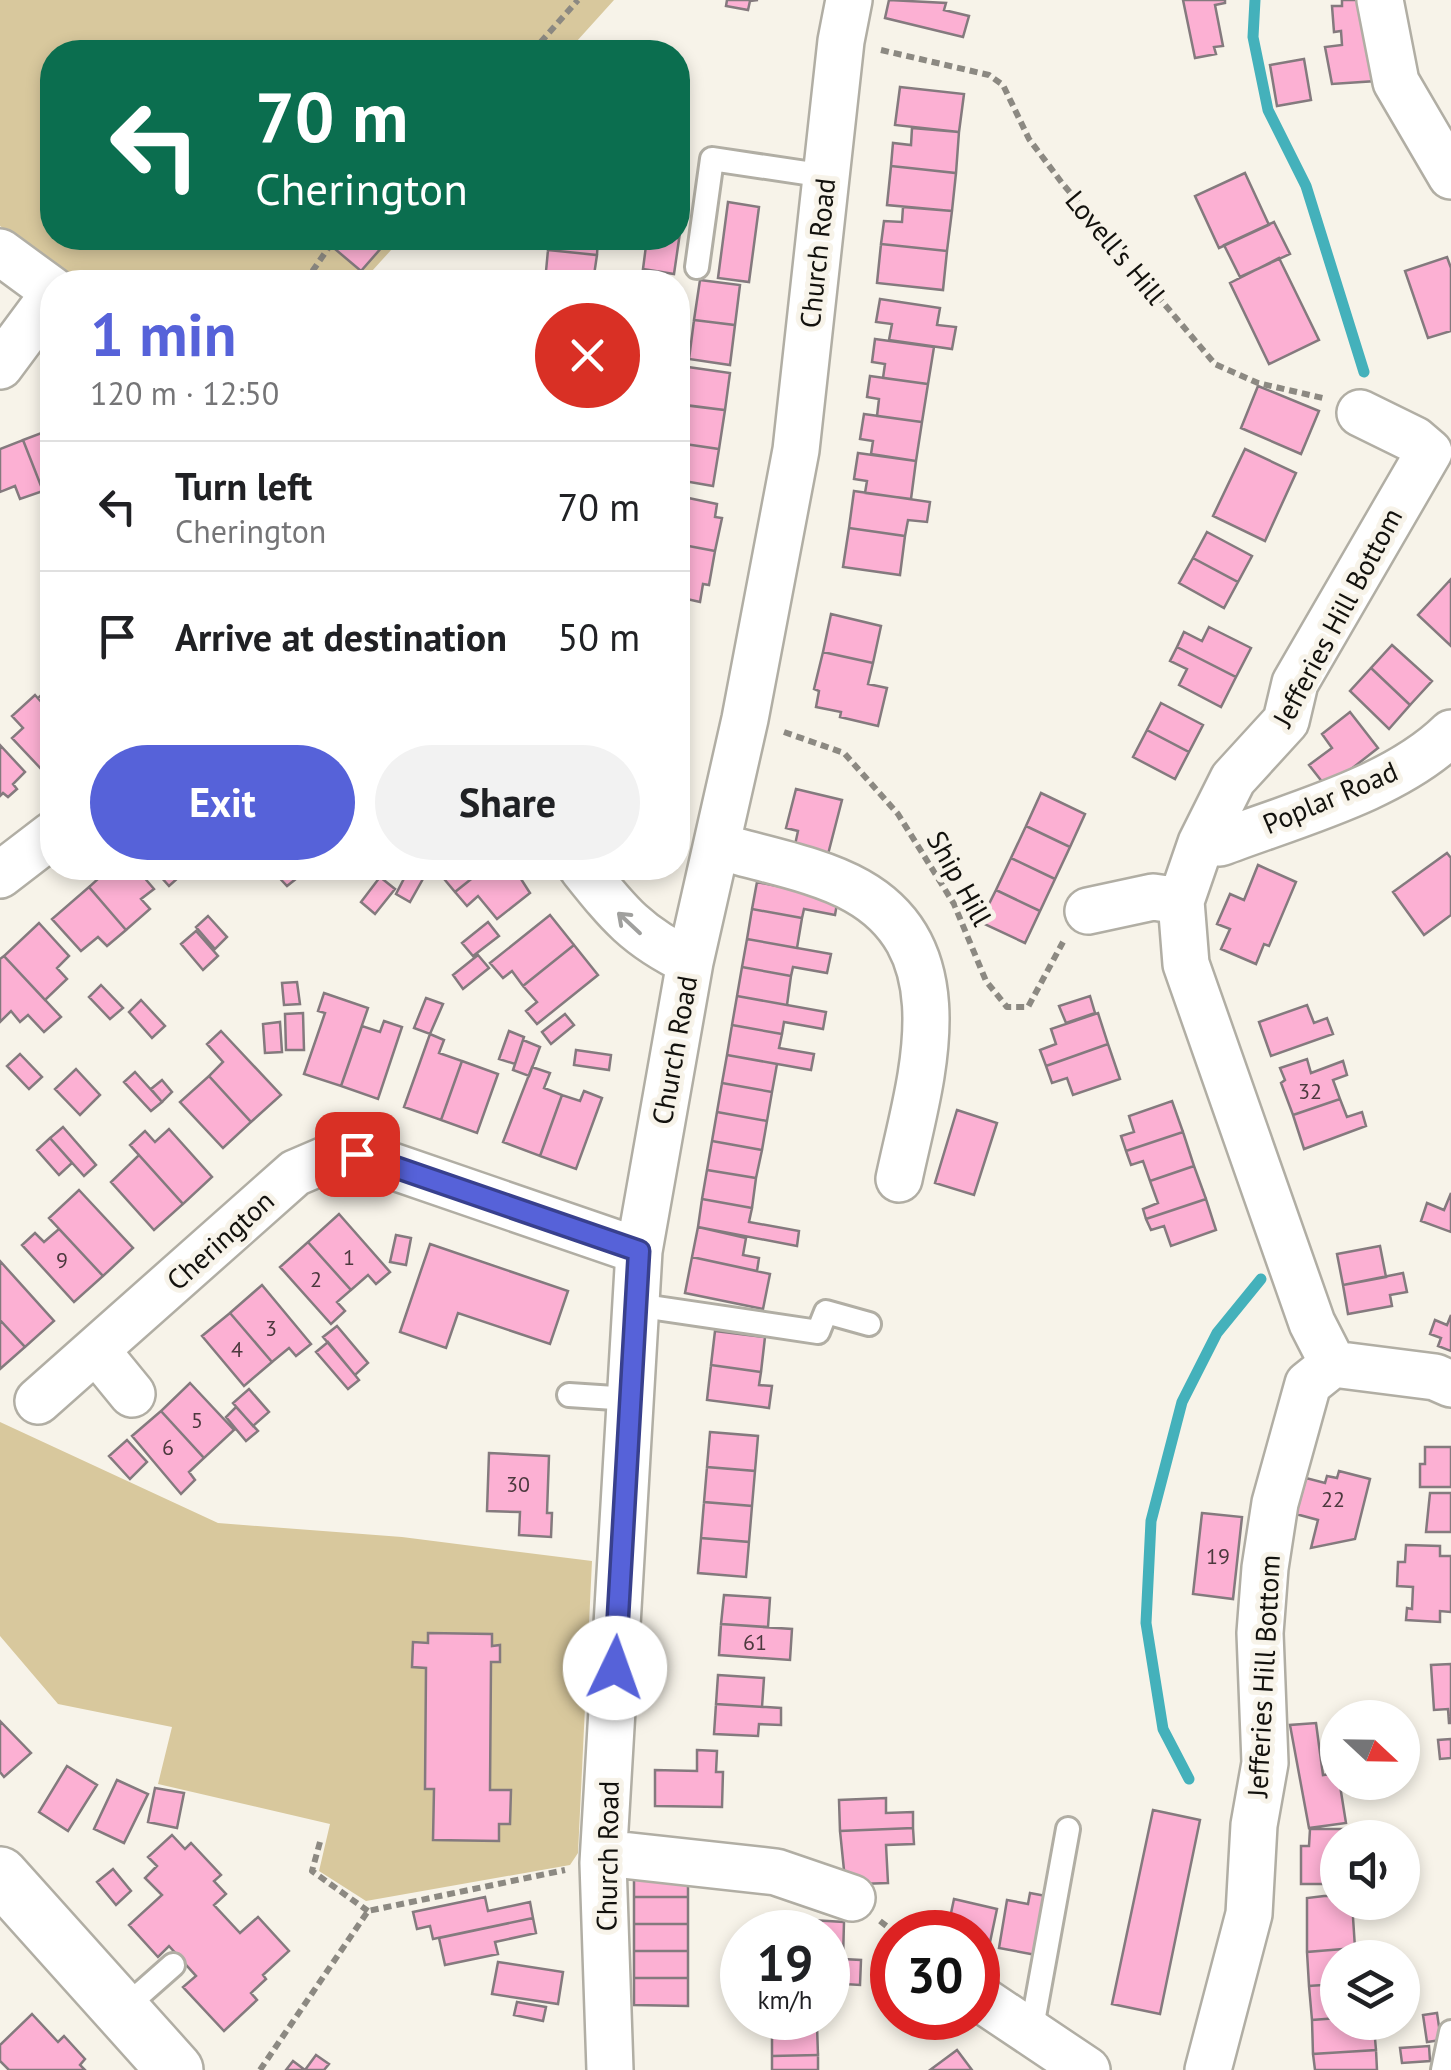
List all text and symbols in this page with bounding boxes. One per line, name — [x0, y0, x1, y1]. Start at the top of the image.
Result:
text: 70 m — [255, 71, 408, 161]
icon: left — [90, 80, 220, 210]
text: Cherington — [255, 159, 468, 217]
street label: Church Road — [791, 176, 843, 330]
street label: Lovell's Hill — [1058, 182, 1174, 312]
text: 1 min — [90, 295, 236, 373]
button: close — [535, 303, 640, 408]
text: 120 m · 12:50 — [90, 372, 279, 414]
text: Turn left — [175, 461, 312, 510]
icon: left — [90, 479, 145, 534]
text: 70 m — [558, 482, 640, 531]
street label: Jefferies Hill Bottom — [1263, 501, 1410, 734]
text: Cherington — [175, 510, 326, 552]
icon: arrive — [90, 609, 145, 664]
text: Arrive at destination — [175, 612, 507, 661]
text: 50 m — [558, 612, 640, 661]
button: Exit — [90, 745, 355, 860]
button: Share — [375, 745, 640, 860]
street label: Poplar Road — [1257, 752, 1403, 842]
street label: Ship Hill — [919, 824, 1001, 932]
one-way arrow — [617, 912, 642, 935]
street label: Church Road — [643, 973, 705, 1127]
house number: 32 — [1298, 1077, 1322, 1105]
pin — [315, 1112, 400, 1197]
icon: arrive — [330, 1127, 385, 1182]
street label: Cherington — [158, 1182, 282, 1298]
house number: 1 — [343, 1243, 355, 1271]
house number: 9 — [56, 1246, 68, 1274]
house number: 2 — [310, 1265, 322, 1293]
house number: 3 — [265, 1314, 277, 1342]
house number: 4 — [231, 1335, 243, 1363]
house number: 5 — [191, 1406, 203, 1434]
house number: 6 — [162, 1433, 174, 1461]
house number: 30 — [506, 1470, 530, 1498]
house number: 22 — [1321, 1485, 1345, 1513]
house number: 19 — [1206, 1542, 1230, 1570]
street label: Jefferies Hill Bottom — [1238, 1554, 1288, 1799]
position arrow — [563, 1616, 667, 1720]
house number: 61 — [743, 1628, 767, 1656]
north arrow — [1320, 1700, 1420, 1800]
map controls — [1320, 1700, 1420, 2040]
street label: Church Road — [587, 1780, 627, 1932]
button: sound — [1320, 1820, 1420, 1920]
speed limit sign: 30 — [870, 1910, 1000, 2040]
text: 19 — [757, 1930, 813, 1995]
button: layers — [1320, 1940, 1420, 2040]
text: km/h — [758, 1984, 812, 2016]

